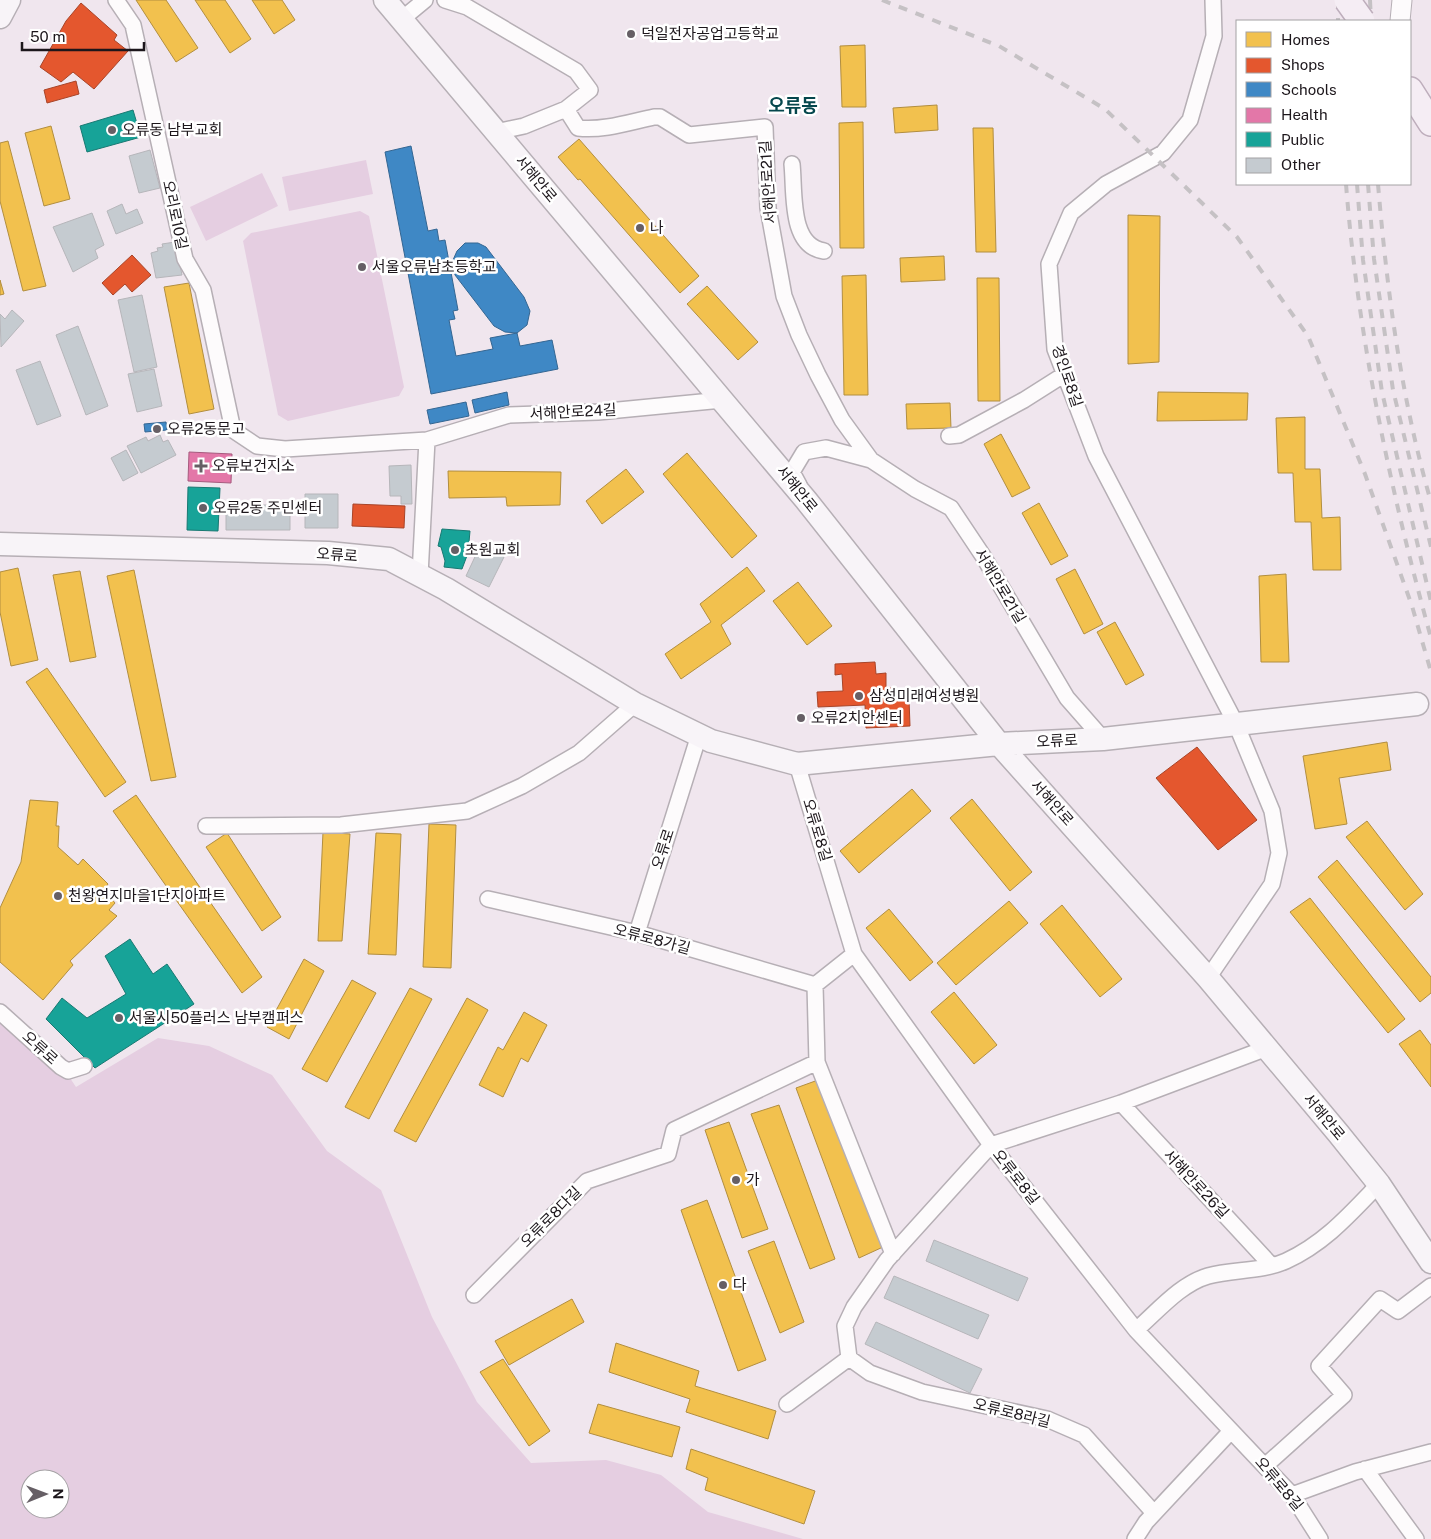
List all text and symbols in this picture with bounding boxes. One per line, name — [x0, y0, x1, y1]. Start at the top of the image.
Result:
scale bar — [22, 20, 145, 52]
legend — [1236, 20, 1411, 185]
place label: 덕일전자공업고등학교 — [641, 25, 779, 42]
text: 50 m — [30, 28, 65, 45]
marker: 덕일전자공업고등학교 — [625, 28, 637, 40]
text: Homes — [1281, 31, 1330, 48]
text: Shops — [1281, 56, 1325, 73]
text: Schools — [1281, 81, 1337, 98]
district label: 오류동 — [768, 95, 818, 116]
text: Health — [1281, 106, 1328, 123]
place label: 오류동 남부교회 — [122, 121, 222, 138]
marker: 오류동 남부교회 — [106, 124, 118, 136]
text: Public — [1281, 131, 1325, 148]
street label: 서해안로21길 — [756, 140, 779, 225]
street label: 서해안로 — [512, 152, 561, 205]
text: Other — [1281, 156, 1321, 173]
street label: 오리로10길 — [160, 179, 191, 251]
place label: 나 — [650, 219, 664, 236]
marker: 나 — [634, 222, 646, 234]
place label: 서울오류남초등학교 — [372, 258, 496, 275]
marker: 서울오류남초등학교 — [356, 261, 368, 273]
street label: 경인로8길 — [1049, 342, 1086, 409]
street label: 서해안로24길 — [529, 401, 617, 422]
place label: 오류2동문고 — [167, 420, 245, 437]
marker: 오류2동문고 — [151, 423, 163, 435]
place label: 오류보건지소 — [212, 457, 295, 474]
marker: 오류보건지소 — [194, 459, 208, 473]
street label: 서해안로 — [773, 462, 821, 515]
place label: 오류2동 주민센터 — [213, 499, 322, 516]
marker: 오류2동 주민센터 — [197, 502, 209, 514]
place label: 초원교회 — [465, 541, 520, 558]
marker: 초원교회 — [449, 544, 461, 556]
street label: 오류로 — [316, 545, 358, 564]
street label: 서해안로21길 — [971, 545, 1029, 626]
place label: 삼성미래여성병원 — [869, 687, 979, 704]
marker: 삼성미래여성병원 — [853, 690, 865, 702]
place label: 오류2치안센터 — [811, 709, 903, 726]
marker: 오류2치안센터 — [795, 712, 807, 724]
street label: 오류로 — [1036, 731, 1078, 750]
street label: 서해안로 — [1028, 776, 1077, 829]
street label: 오류로8길 — [800, 796, 835, 863]
street label: 오류로 — [648, 827, 677, 871]
place label: 천왕연지마을1단지아파트 — [68, 887, 226, 904]
marker: 천왕연지마을1단지아파트 — [52, 890, 64, 902]
street label: 오류로8가길 — [612, 920, 692, 957]
place label: 서울시50플러스 남부캠퍼스 — [129, 1009, 303, 1026]
marker: 서울시50플러스 남부캠퍼스 — [113, 1012, 125, 1024]
street label: 오류로 — [19, 1027, 61, 1068]
street label: 서해안로 — [1300, 1090, 1349, 1143]
street label: 오류로8길 — [990, 1146, 1043, 1208]
street label: 서해안로26길 — [1160, 1146, 1232, 1221]
place label: 가 — [746, 1171, 760, 1188]
marker: 가 — [730, 1174, 742, 1186]
street label: 오류로8다길 — [517, 1183, 584, 1250]
place label: 다 — [733, 1276, 747, 1293]
marker: 다 — [717, 1279, 729, 1291]
street label: 오류로8라길 — [972, 1395, 1052, 1430]
street label: 오류로8길 — [1252, 1453, 1307, 1514]
north arrow — [20, 1469, 70, 1519]
text: N — [50, 1488, 66, 1499]

